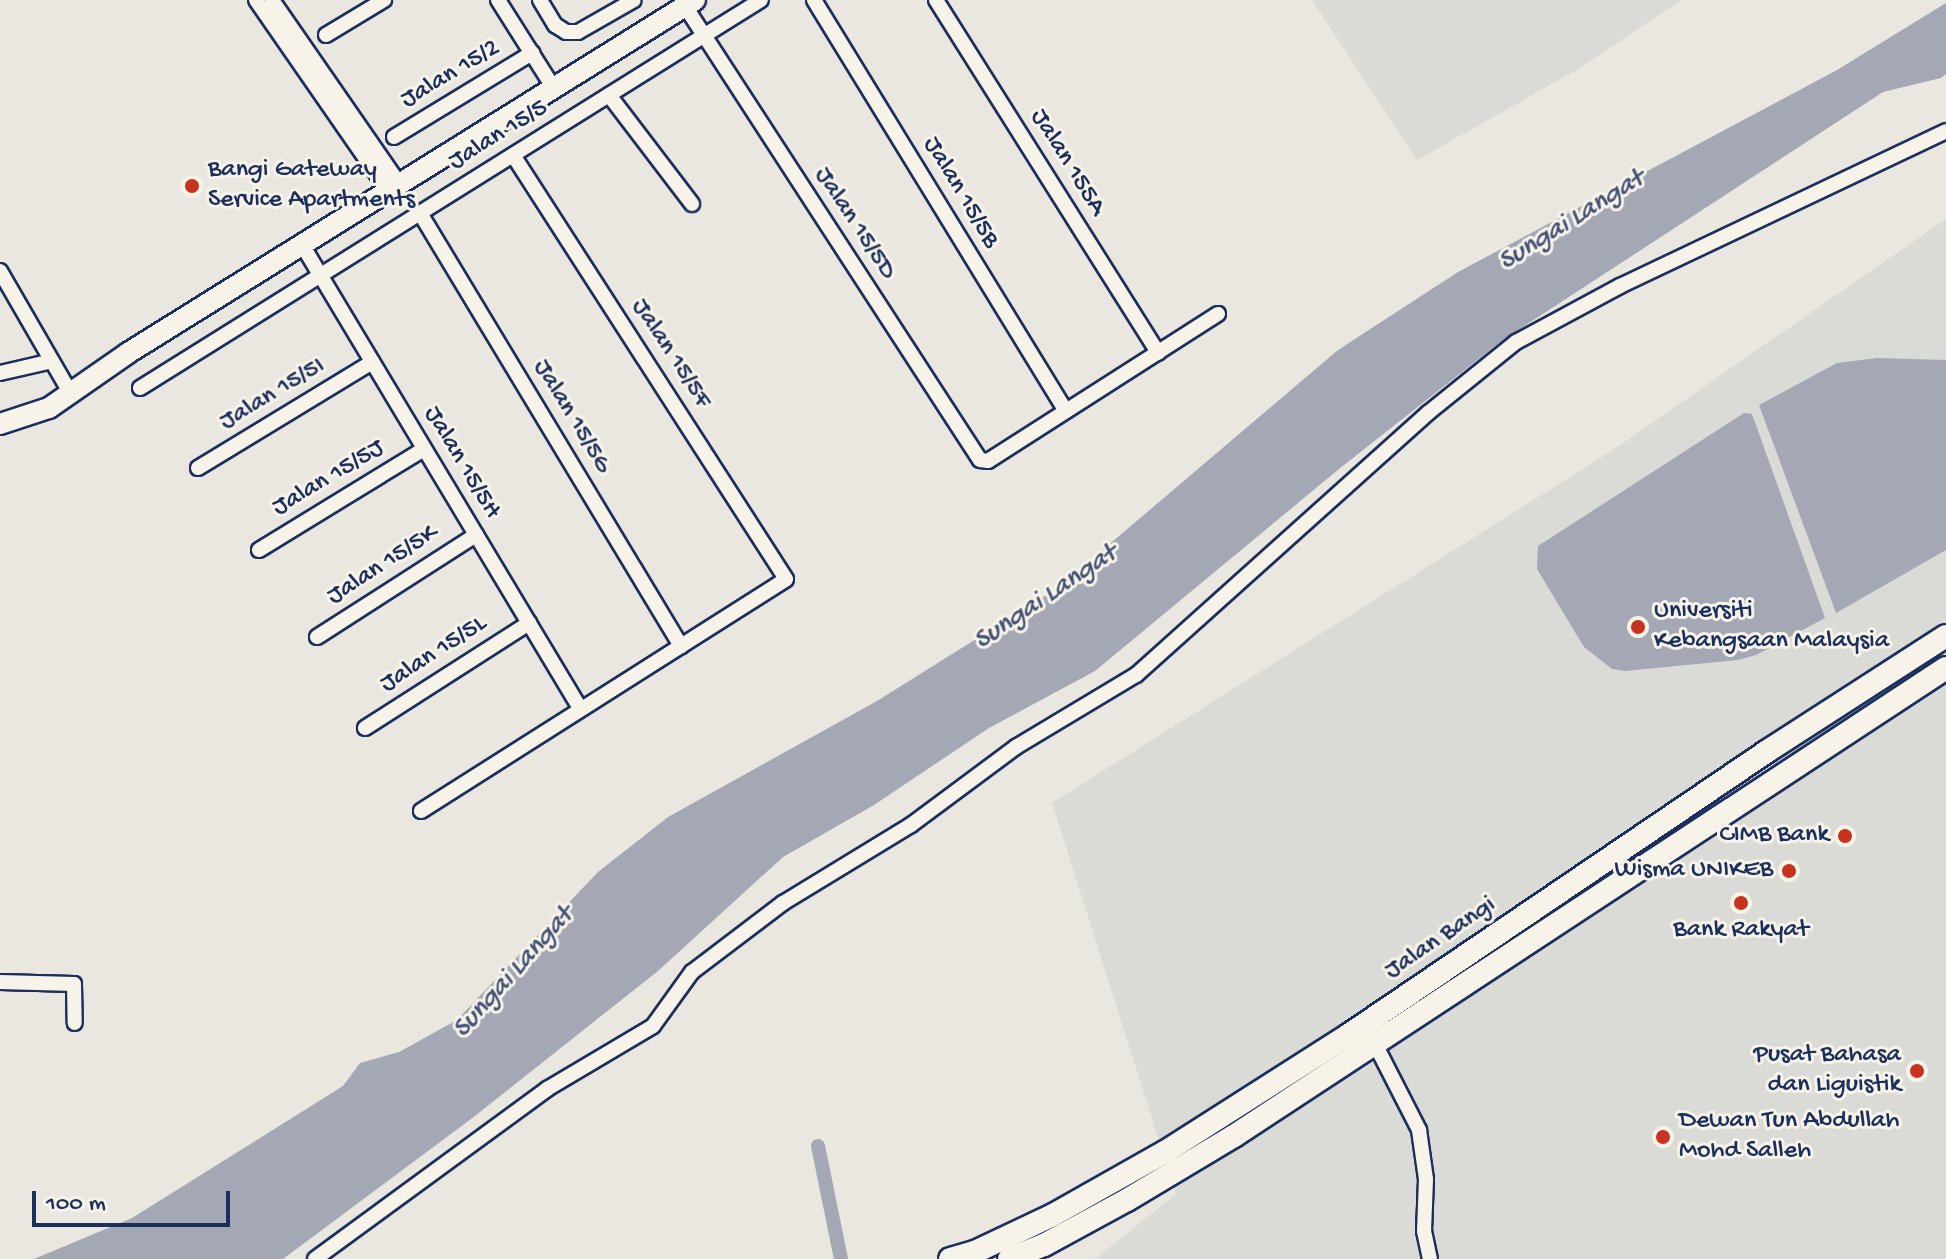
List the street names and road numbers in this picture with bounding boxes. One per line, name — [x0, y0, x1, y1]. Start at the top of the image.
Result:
street label: Jalan 15/2 — [396, 33, 506, 117]
street label: Jalan 15/5 — [444, 93, 554, 179]
street label: Jalan 155A — [1022, 104, 1112, 222]
street label: Jalan 15/5B — [915, 132, 1005, 254]
street label: Jalan 15/5D — [806, 162, 902, 286]
street label: Jalan 15/5F — [623, 293, 717, 415]
street label: Jalan 15/5I — [215, 351, 331, 439]
street label: Jalan 15/5G — [525, 354, 617, 480]
street label: Jalan 15/5H — [415, 401, 507, 525]
street label: Jalan 15/5J — [268, 434, 390, 524]
street label: Jalan 15/5K — [322, 519, 444, 613]
street label: Jalan 15/5L — [375, 609, 493, 701]
street label: Jalan Bangi — [1379, 890, 1503, 988]

